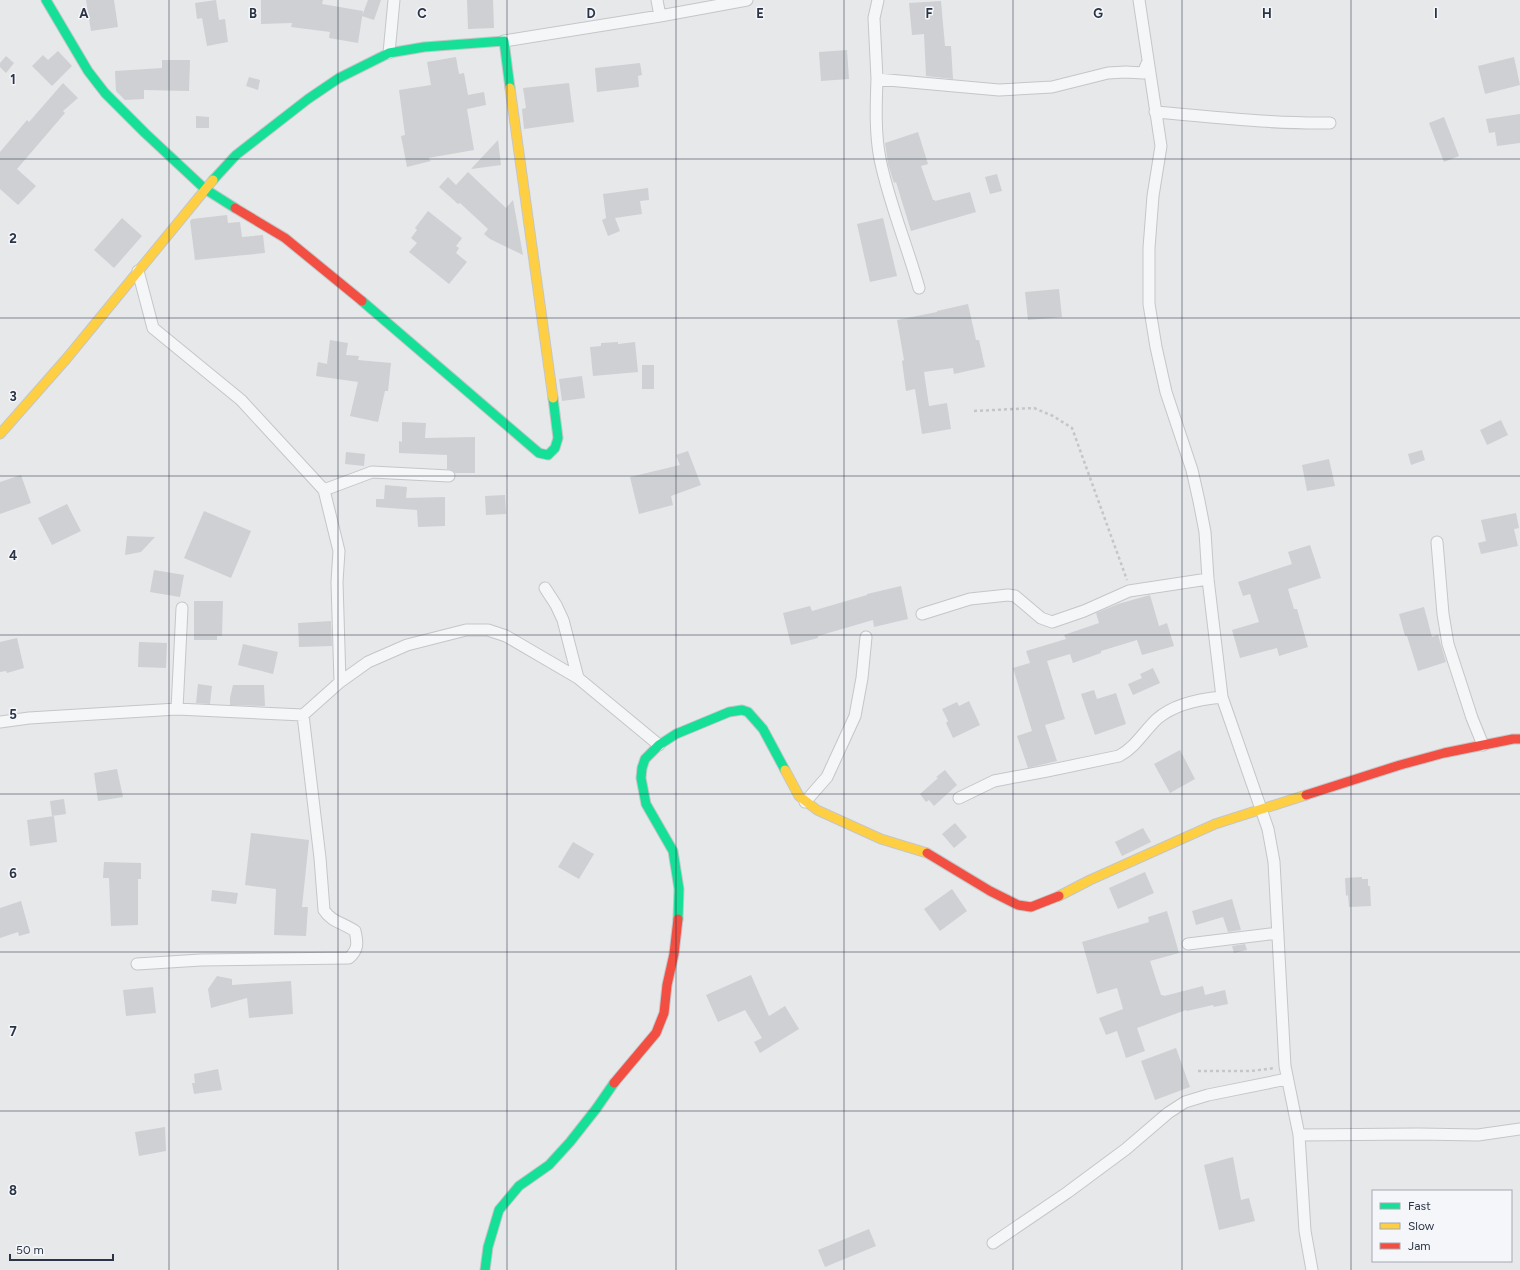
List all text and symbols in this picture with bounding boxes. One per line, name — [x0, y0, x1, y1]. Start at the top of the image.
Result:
text: A — [79, 6, 89, 21]
text: B — [249, 6, 257, 21]
text: C — [417, 6, 427, 21]
text: D — [586, 6, 596, 21]
text: E — [756, 6, 764, 21]
text: F — [925, 6, 933, 21]
text: G — [1093, 6, 1103, 21]
text: H — [1262, 6, 1272, 21]
text: I — [1434, 6, 1438, 21]
text: 1 — [10, 72, 16, 87]
text: 2 — [9, 231, 17, 246]
text: 3 — [9, 389, 17, 404]
text: 4 — [9, 548, 17, 563]
text: 5 — [9, 707, 17, 722]
text: 6 — [9, 866, 17, 881]
text: 7 — [9, 1024, 17, 1039]
text: 8 — [9, 1183, 17, 1198]
legend — [1372, 1190, 1512, 1262]
text: Fast — [1408, 1199, 1431, 1213]
text: Slow — [1408, 1219, 1435, 1233]
scale bar — [10, 1236, 113, 1262]
text: Jam — [1408, 1239, 1431, 1253]
text: 50 m — [16, 1243, 44, 1257]

